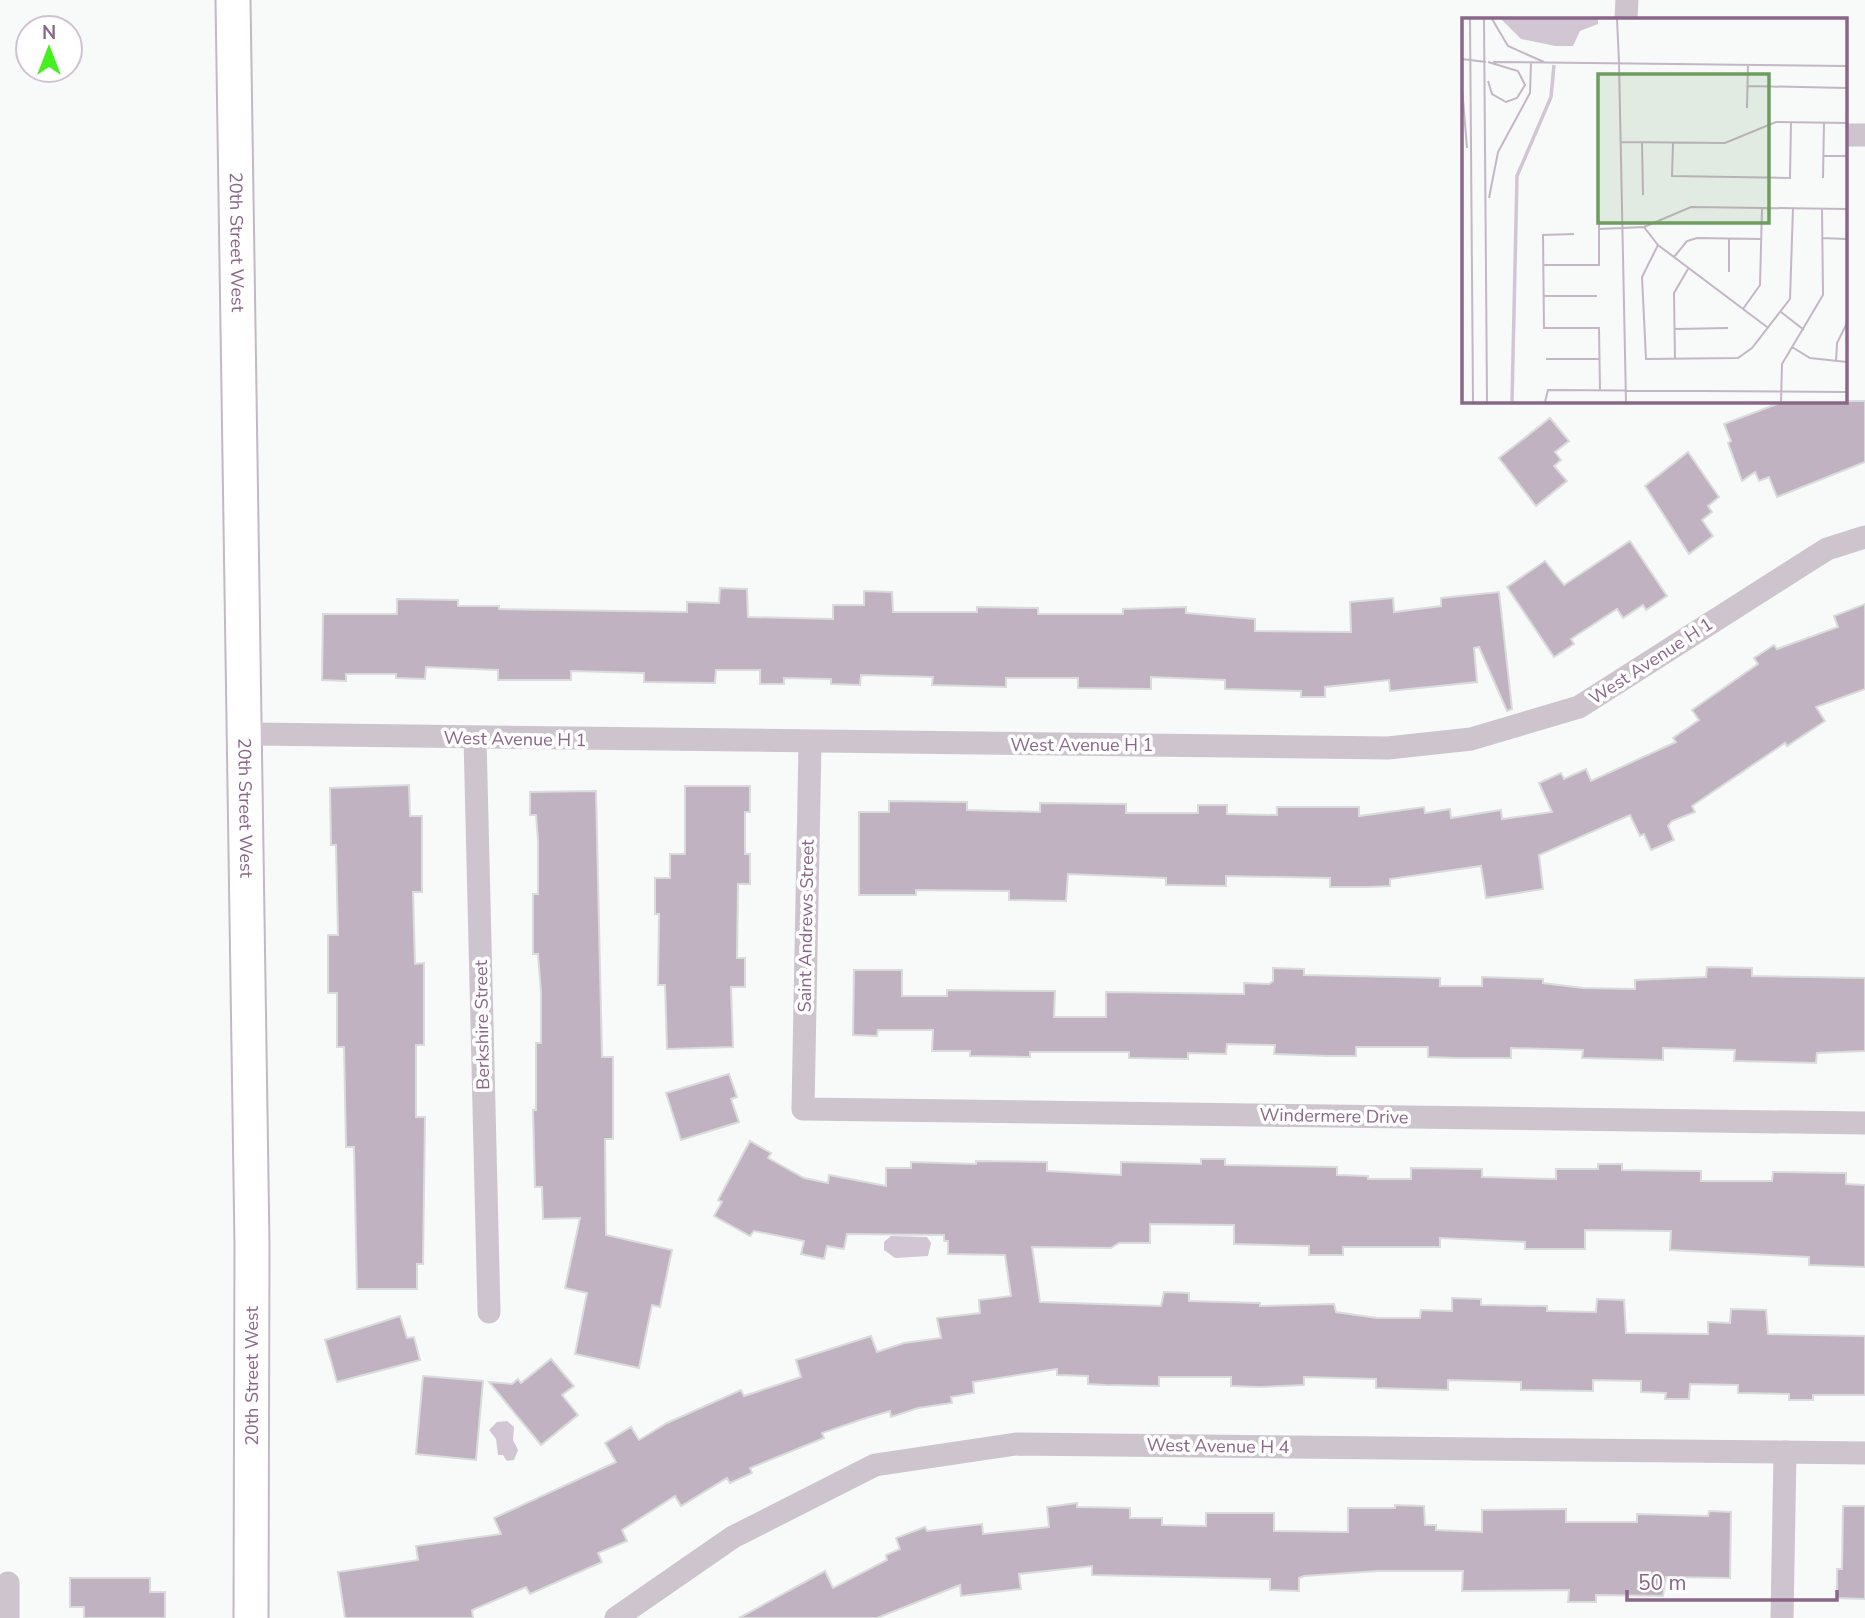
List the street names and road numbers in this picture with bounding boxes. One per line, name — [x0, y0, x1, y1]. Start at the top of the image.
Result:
street label: 20th Street West — [224, 172, 250, 313]
street label: West Avenue H 1 — [1585, 612, 1717, 710]
street label: West Avenue H 1 — [443, 726, 587, 752]
street label: West Avenue H 1 — [1011, 733, 1153, 757]
street label: 20th Street West — [232, 738, 258, 879]
street label: Saint Andrews Street — [792, 839, 820, 1013]
street label: Berkshire Street — [469, 959, 495, 1090]
street label: Windermere Drive — [1259, 1103, 1409, 1129]
street label: 20th Street West — [240, 1305, 264, 1446]
street label: West Avenue H 4 — [1146, 1433, 1290, 1459]

